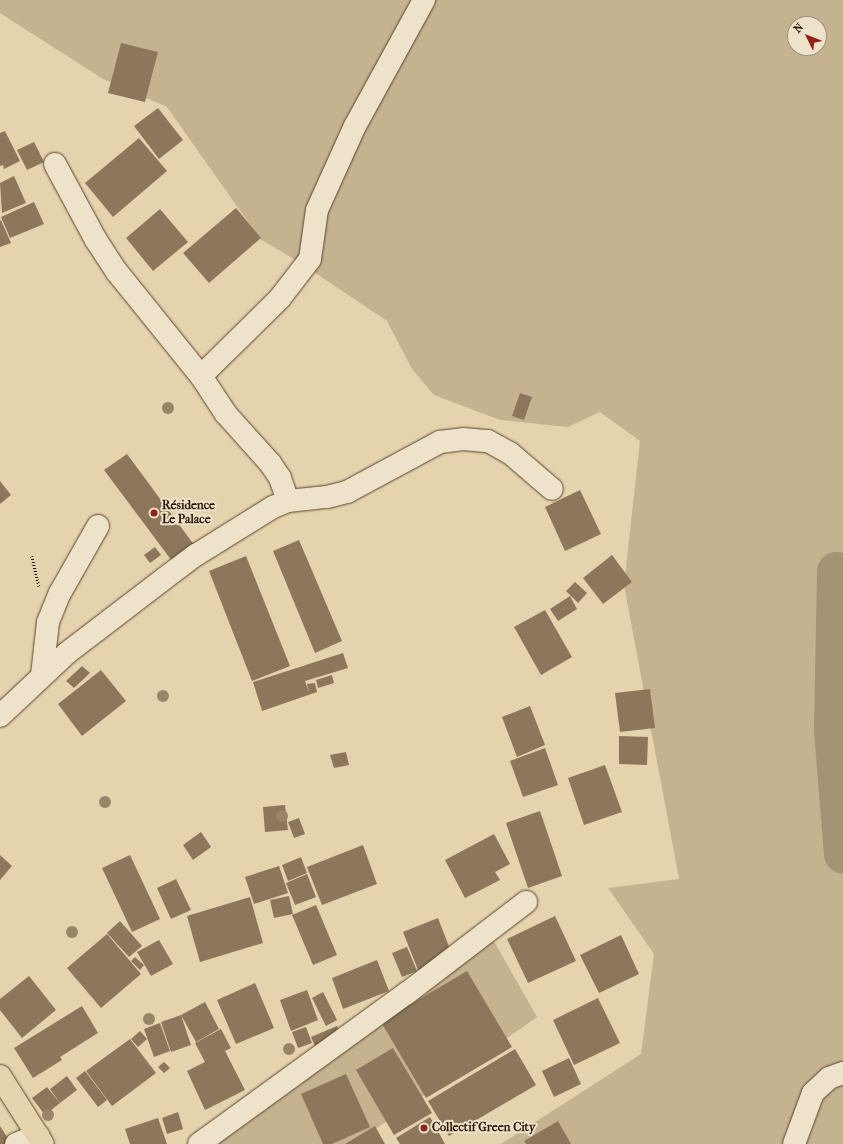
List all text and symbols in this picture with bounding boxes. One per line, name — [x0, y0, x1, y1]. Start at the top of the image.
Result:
north arrow — [787, 16, 827, 56]
text: N — [791, 21, 806, 36]
place label: Résidence Le Palace — [162, 499, 215, 527]
marker: Résidence Le Palace — [149, 508, 159, 518]
place label: Collectif Green City — [432, 1121, 535, 1135]
marker: Collectif Green City — [419, 1123, 429, 1133]

